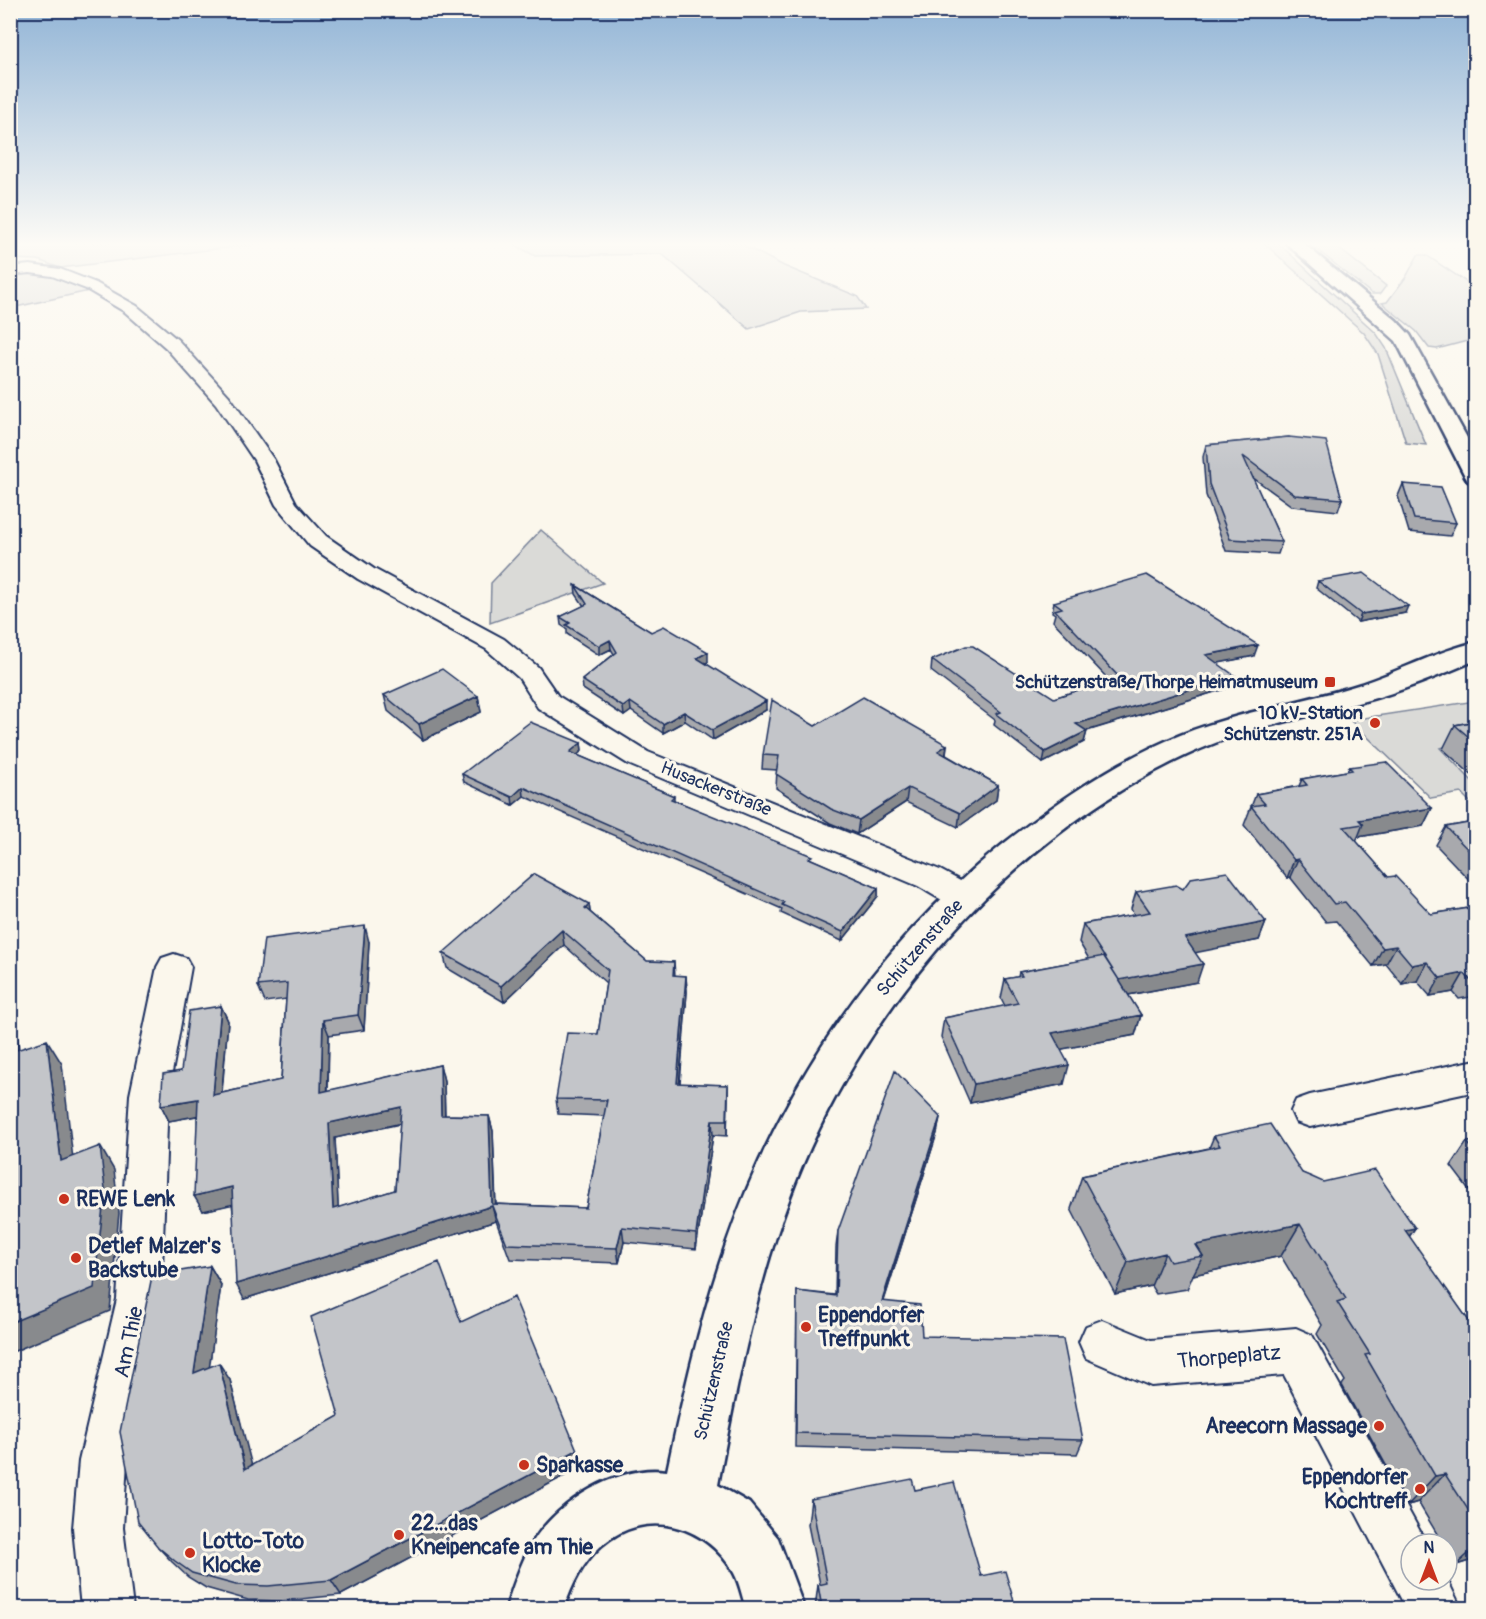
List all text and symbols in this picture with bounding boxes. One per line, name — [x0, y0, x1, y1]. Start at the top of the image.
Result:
place label: Schützenstraße/Thorpe Heimatmuseum — [1015, 671, 1318, 694]
marker: Schützenstraße/Thorpe Heimatmuseum — [1323, 675, 1337, 689]
place label: 10 kV-Station Schützenstr. 251A — [1224, 702, 1363, 746]
marker: 10 kV-Station Schützenstr. 251A — [1368, 716, 1382, 730]
street label: Husackerstraße — [657, 756, 775, 822]
street label: Schützenstraße — [872, 895, 969, 1001]
place label: REWE Lenk — [76, 1186, 175, 1213]
marker: REWE Lenk — [57, 1192, 71, 1206]
place label: Detlef Malzer's Backstube — [88, 1233, 221, 1284]
marker: Detlef Malzer's Backstube — [69, 1251, 83, 1265]
place label: Eppendorfer Treffpunkt — [817, 1302, 925, 1353]
street label: Am Thie — [108, 1303, 150, 1380]
street label: Schützenstraße — [689, 1319, 739, 1443]
marker: Eppendorfer Treffpunkt — [799, 1320, 813, 1334]
street label: Thorpeplatz — [1176, 1339, 1282, 1375]
place label: Areecorn Massage — [1205, 1413, 1368, 1440]
marker: Areecorn Massage — [1372, 1419, 1386, 1433]
place label: Sparkasse — [536, 1452, 624, 1479]
marker: Sparkasse — [517, 1458, 531, 1472]
place label: Eppendorfer Kochtreff — [1302, 1464, 1408, 1515]
marker: Eppendorfer Kochtreff — [1413, 1482, 1427, 1496]
place label: 22...das Kneipencafe am Thie — [411, 1510, 593, 1561]
place label: Lotto-Toto Klocke — [202, 1528, 305, 1579]
marker: 22...das Kneipencafe am Thie — [392, 1528, 406, 1542]
north arrow — [1399, 1532, 1459, 1592]
text: N — [1424, 1538, 1435, 1558]
marker: Lotto-Toto Klocke — [183, 1546, 197, 1560]

